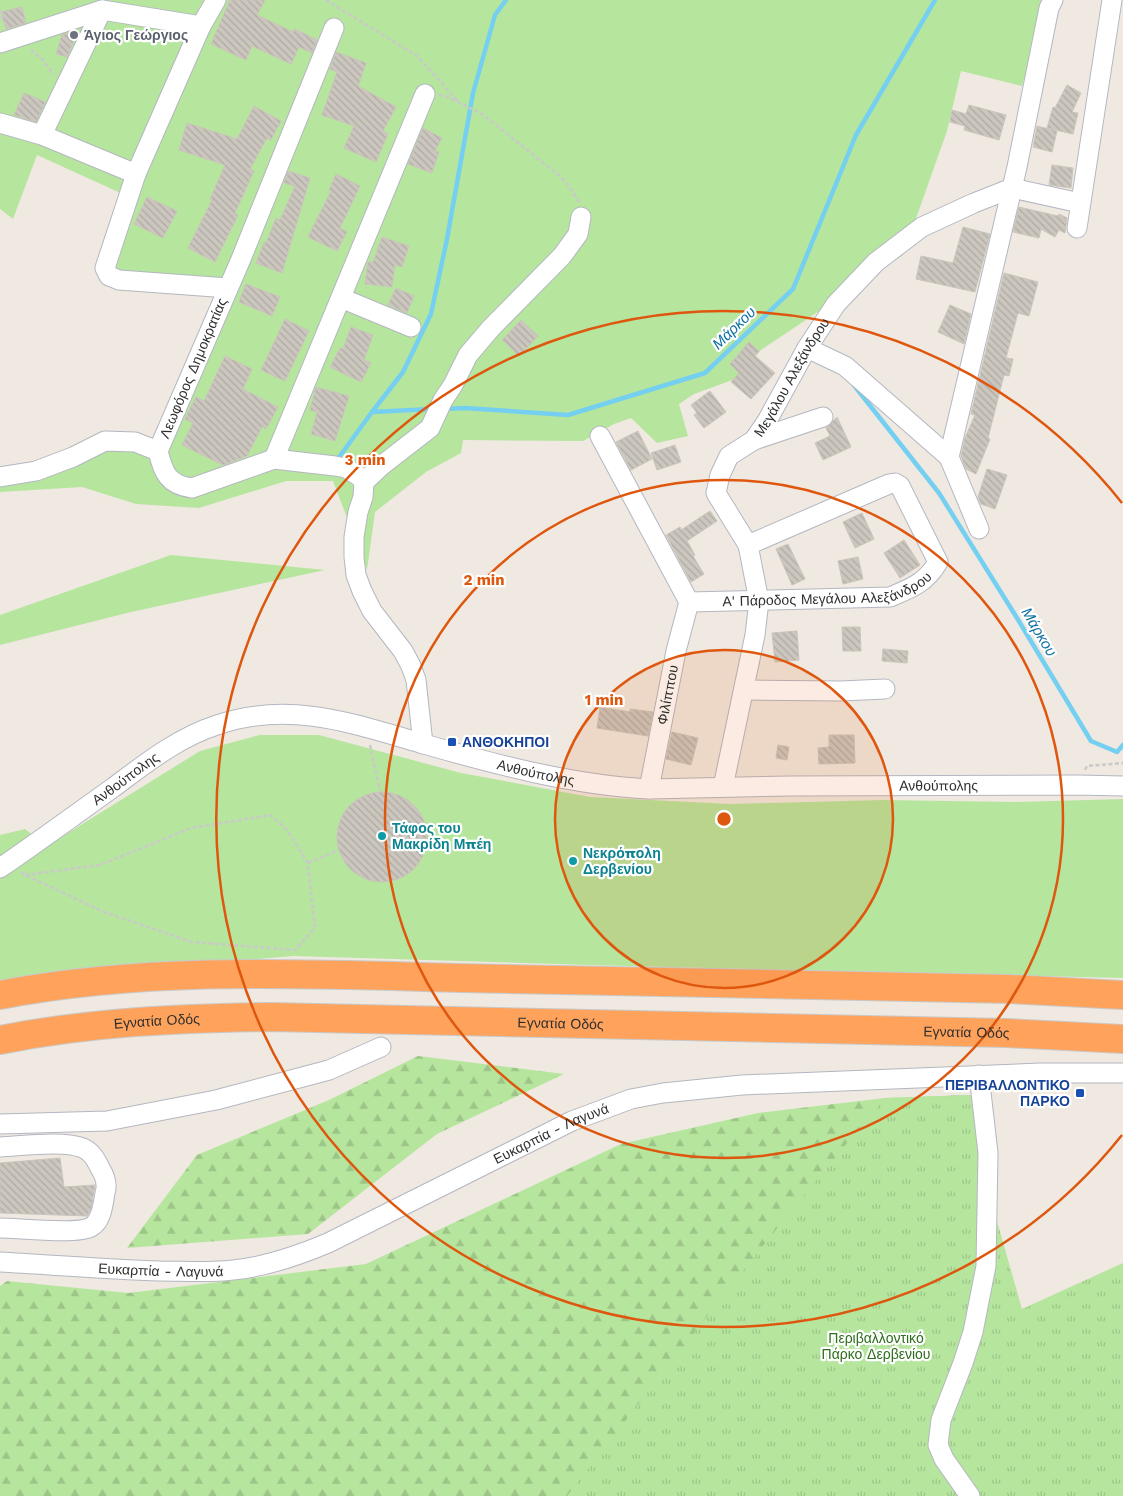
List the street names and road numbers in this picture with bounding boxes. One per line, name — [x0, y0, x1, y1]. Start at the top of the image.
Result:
street label: Λεωφόρος Δημοκρατίας — [156, 295, 230, 441]
street label: Μεγάλου Αλεξάνδρου — [751, 315, 833, 440]
street label: Α' Πάροδος Μεγάλου Αλεξάνδρου — [722, 569, 935, 609]
street label: Φιλίππου — [654, 664, 681, 726]
street label: Ανθούπολης — [89, 749, 162, 808]
street label: Ανθούπολης — [496, 756, 576, 788]
street label: Ανθούπολης — [899, 777, 978, 794]
street label: Εγνατία Οδός — [113, 1011, 200, 1032]
street label: Εγνατία Οδός — [517, 1014, 604, 1032]
street label: Εγνατία Οδός — [923, 1023, 1010, 1041]
street label: Ευκαρπία - Λαγυνά — [491, 1100, 611, 1167]
street label: Ευκαρπία - Λαγυνά — [98, 1260, 224, 1280]

